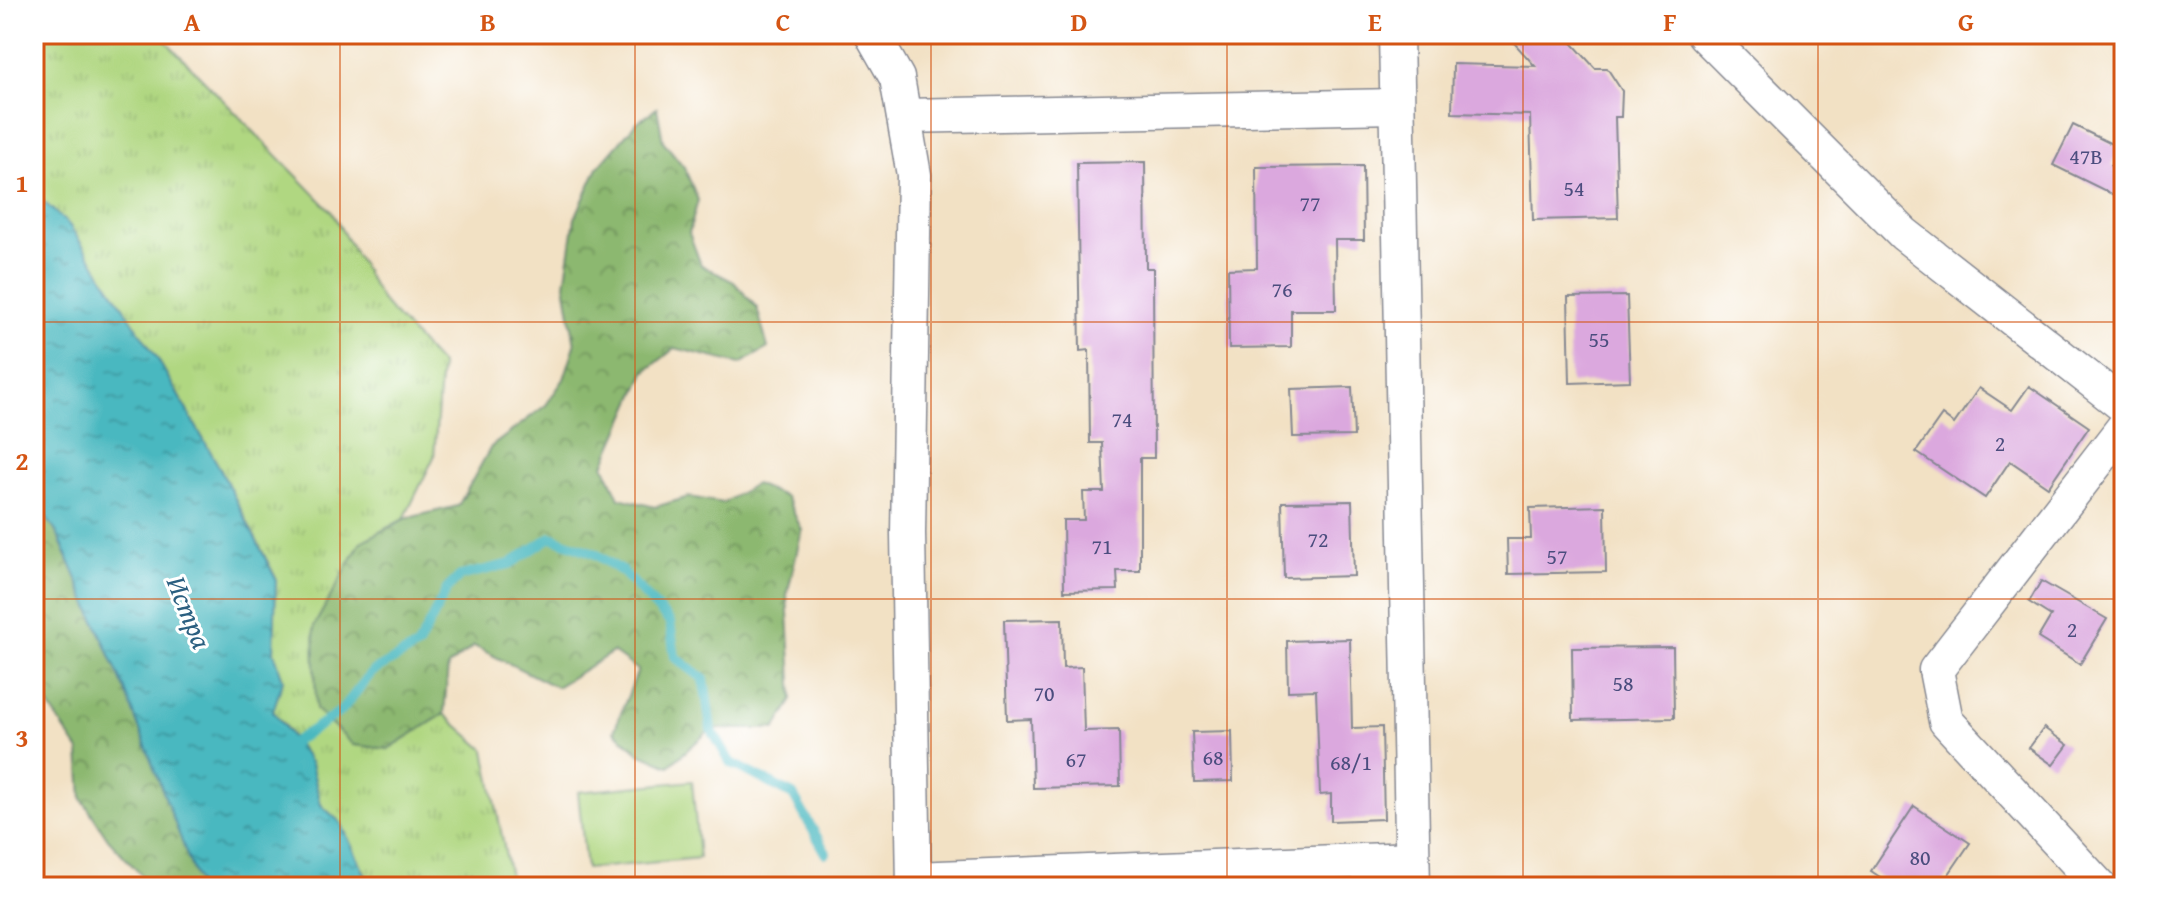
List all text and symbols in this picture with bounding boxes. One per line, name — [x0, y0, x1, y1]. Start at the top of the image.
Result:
text: A — [184, 2, 201, 41]
text: B — [480, 2, 496, 41]
text: C — [776, 2, 790, 41]
text: D — [1071, 2, 1087, 41]
text: E — [1368, 2, 1382, 41]
text: F — [1663, 2, 1677, 41]
text: G — [1958, 2, 1974, 41]
house number: 47В — [2069, 140, 2103, 172]
text: 1 — [15, 163, 29, 202]
house number: 54 — [1563, 172, 1585, 204]
house number: 77 — [1299, 187, 1321, 219]
house number: 76 — [1271, 273, 1293, 305]
house number: 55 — [1588, 323, 1610, 355]
house number: 74 — [1111, 403, 1133, 435]
house number: 2 — [1995, 427, 2005, 459]
text: 2 — [15, 441, 29, 480]
house number: 72 — [1307, 523, 1329, 555]
house number: 71 — [1091, 530, 1113, 562]
house number: 57 — [1546, 540, 1568, 572]
water label: Истра — [157, 569, 223, 655]
house number: 2 — [2067, 613, 2077, 645]
house number: 58 — [1612, 667, 1634, 699]
house number: 70 — [1033, 677, 1055, 709]
text: 3 — [15, 718, 29, 757]
house number: 68 — [1202, 741, 1224, 773]
house number: 67 — [1065, 743, 1087, 775]
house number: 68/1 — [1330, 746, 1372, 778]
house number: 80 — [1909, 841, 1931, 873]

